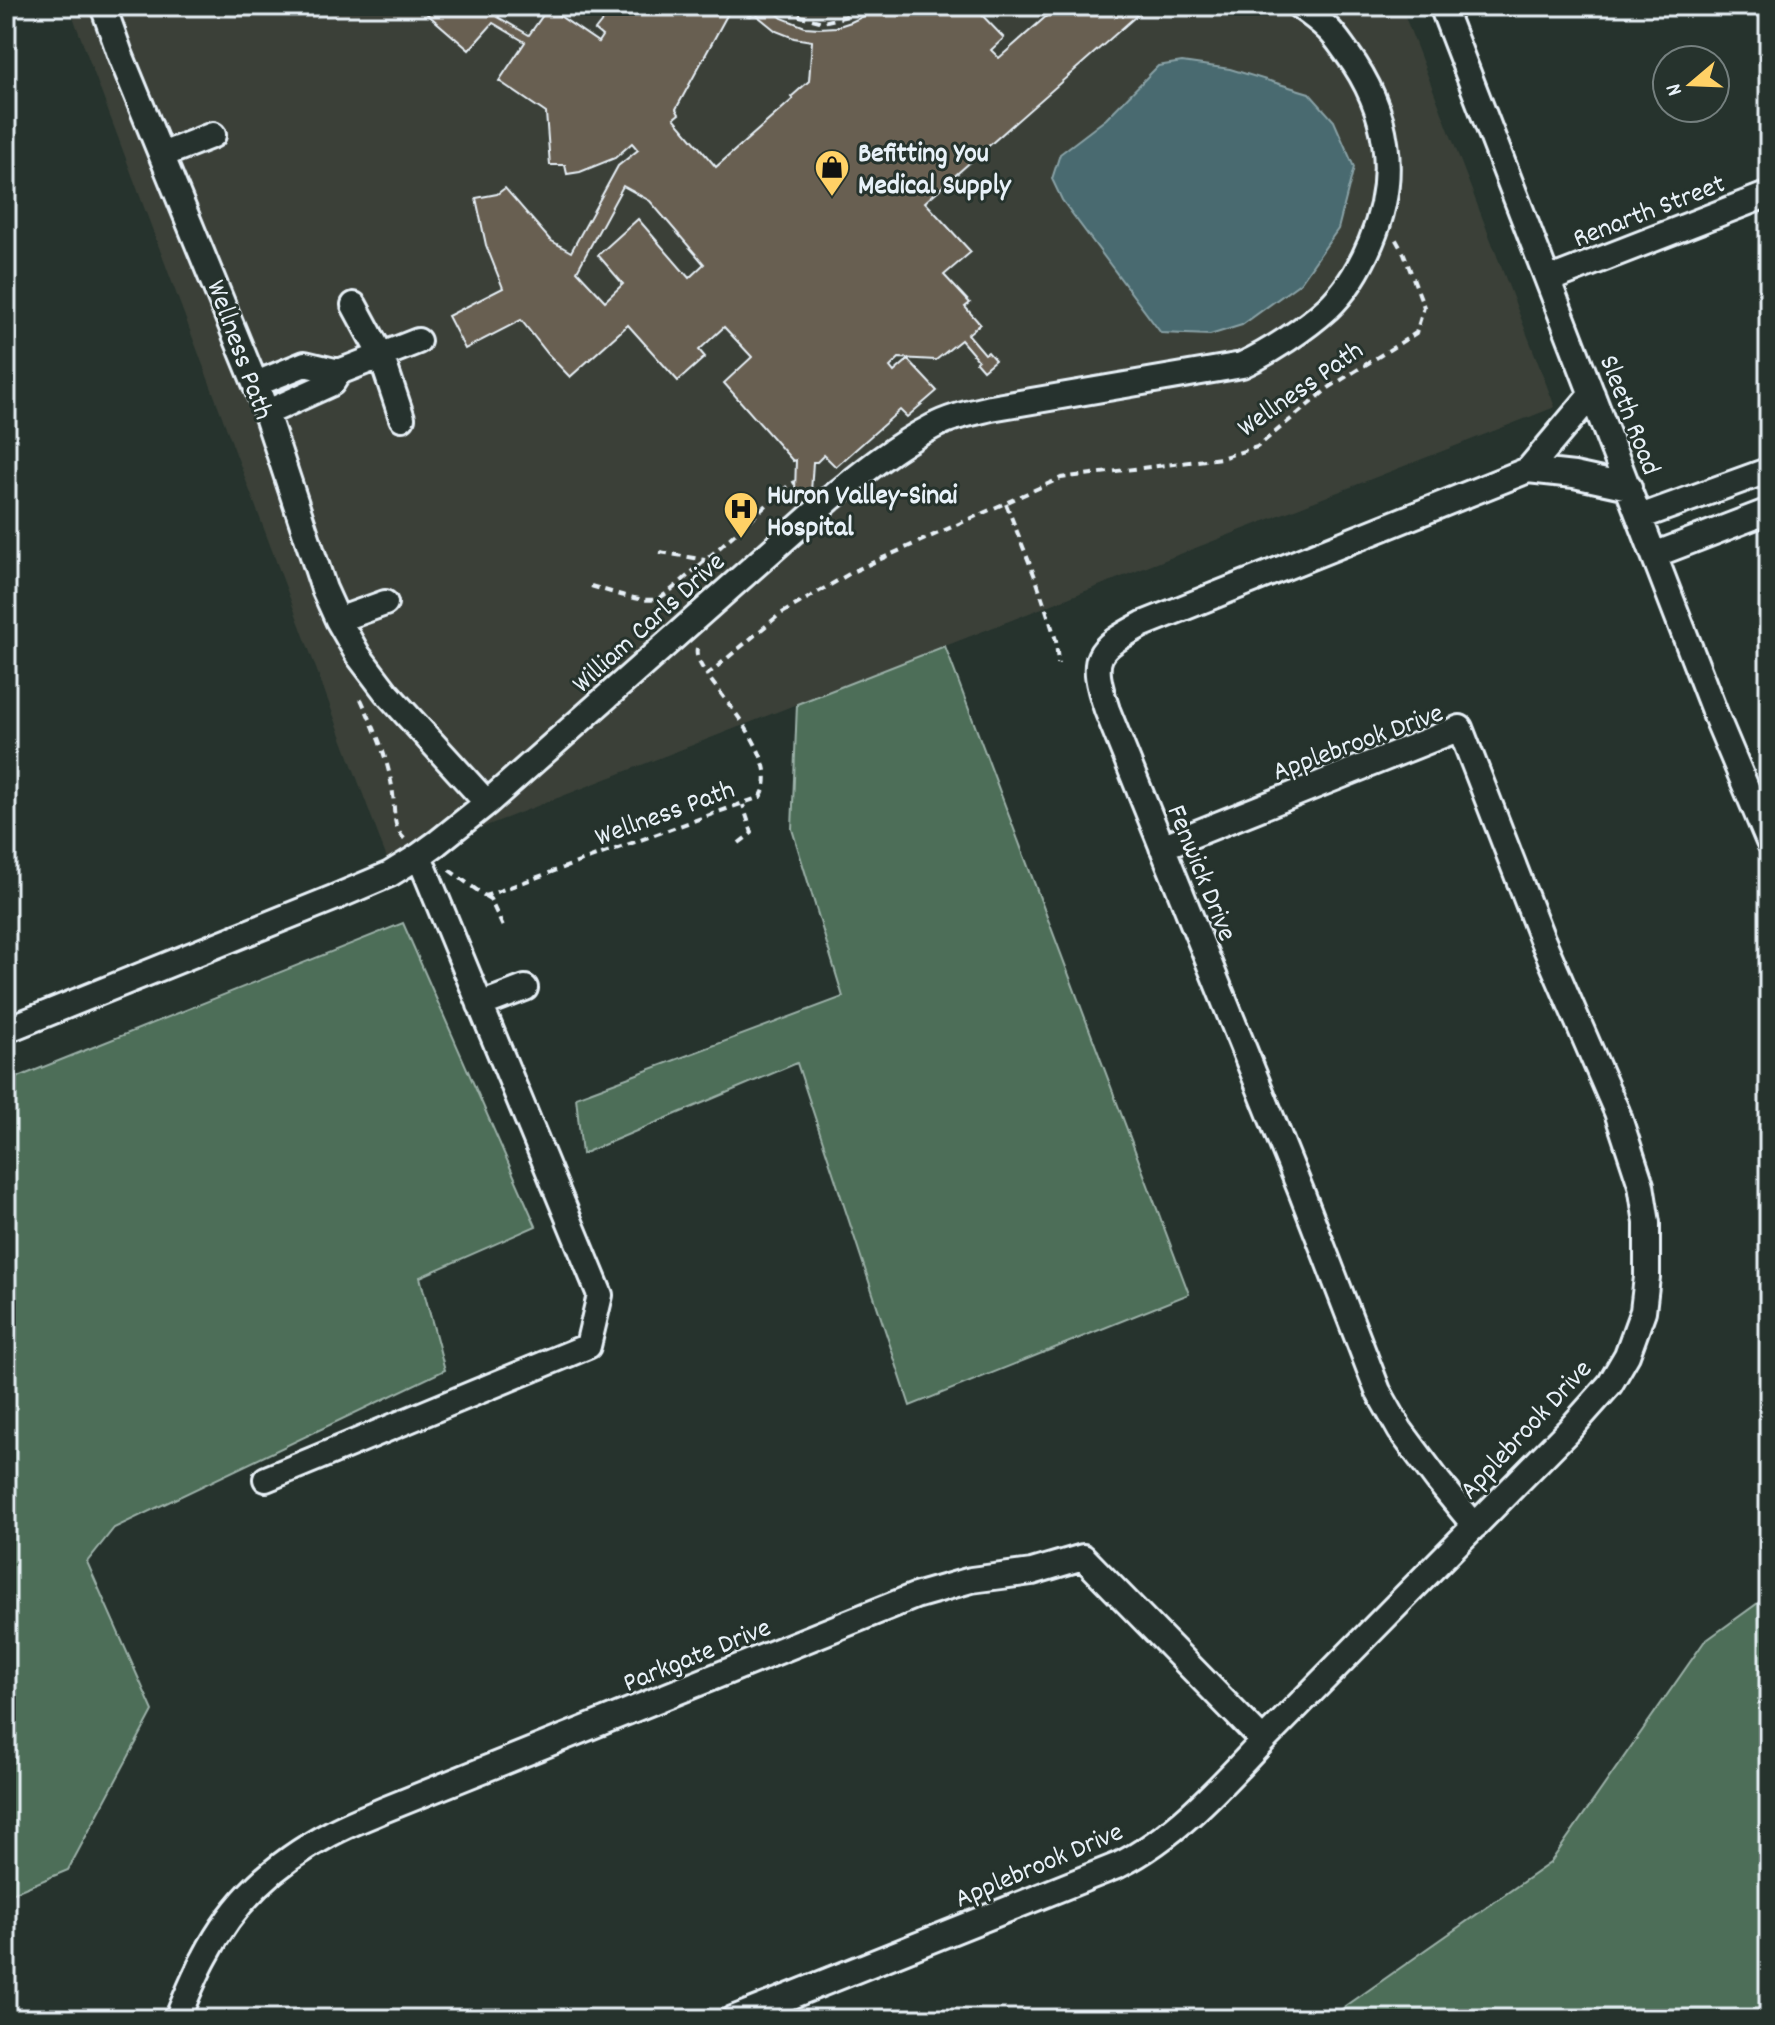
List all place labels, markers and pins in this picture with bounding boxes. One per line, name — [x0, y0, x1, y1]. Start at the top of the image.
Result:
place label: Befitting You Medical Supply — [858, 136, 1012, 208]
shop icon: Befitting You Medical Supply — [813, 148, 851, 198]
place label: Huron Valley-Sinai Hospital — [767, 478, 957, 550]
hospital icon: Huron Valley-Sinai Hospital — [722, 490, 760, 540]

